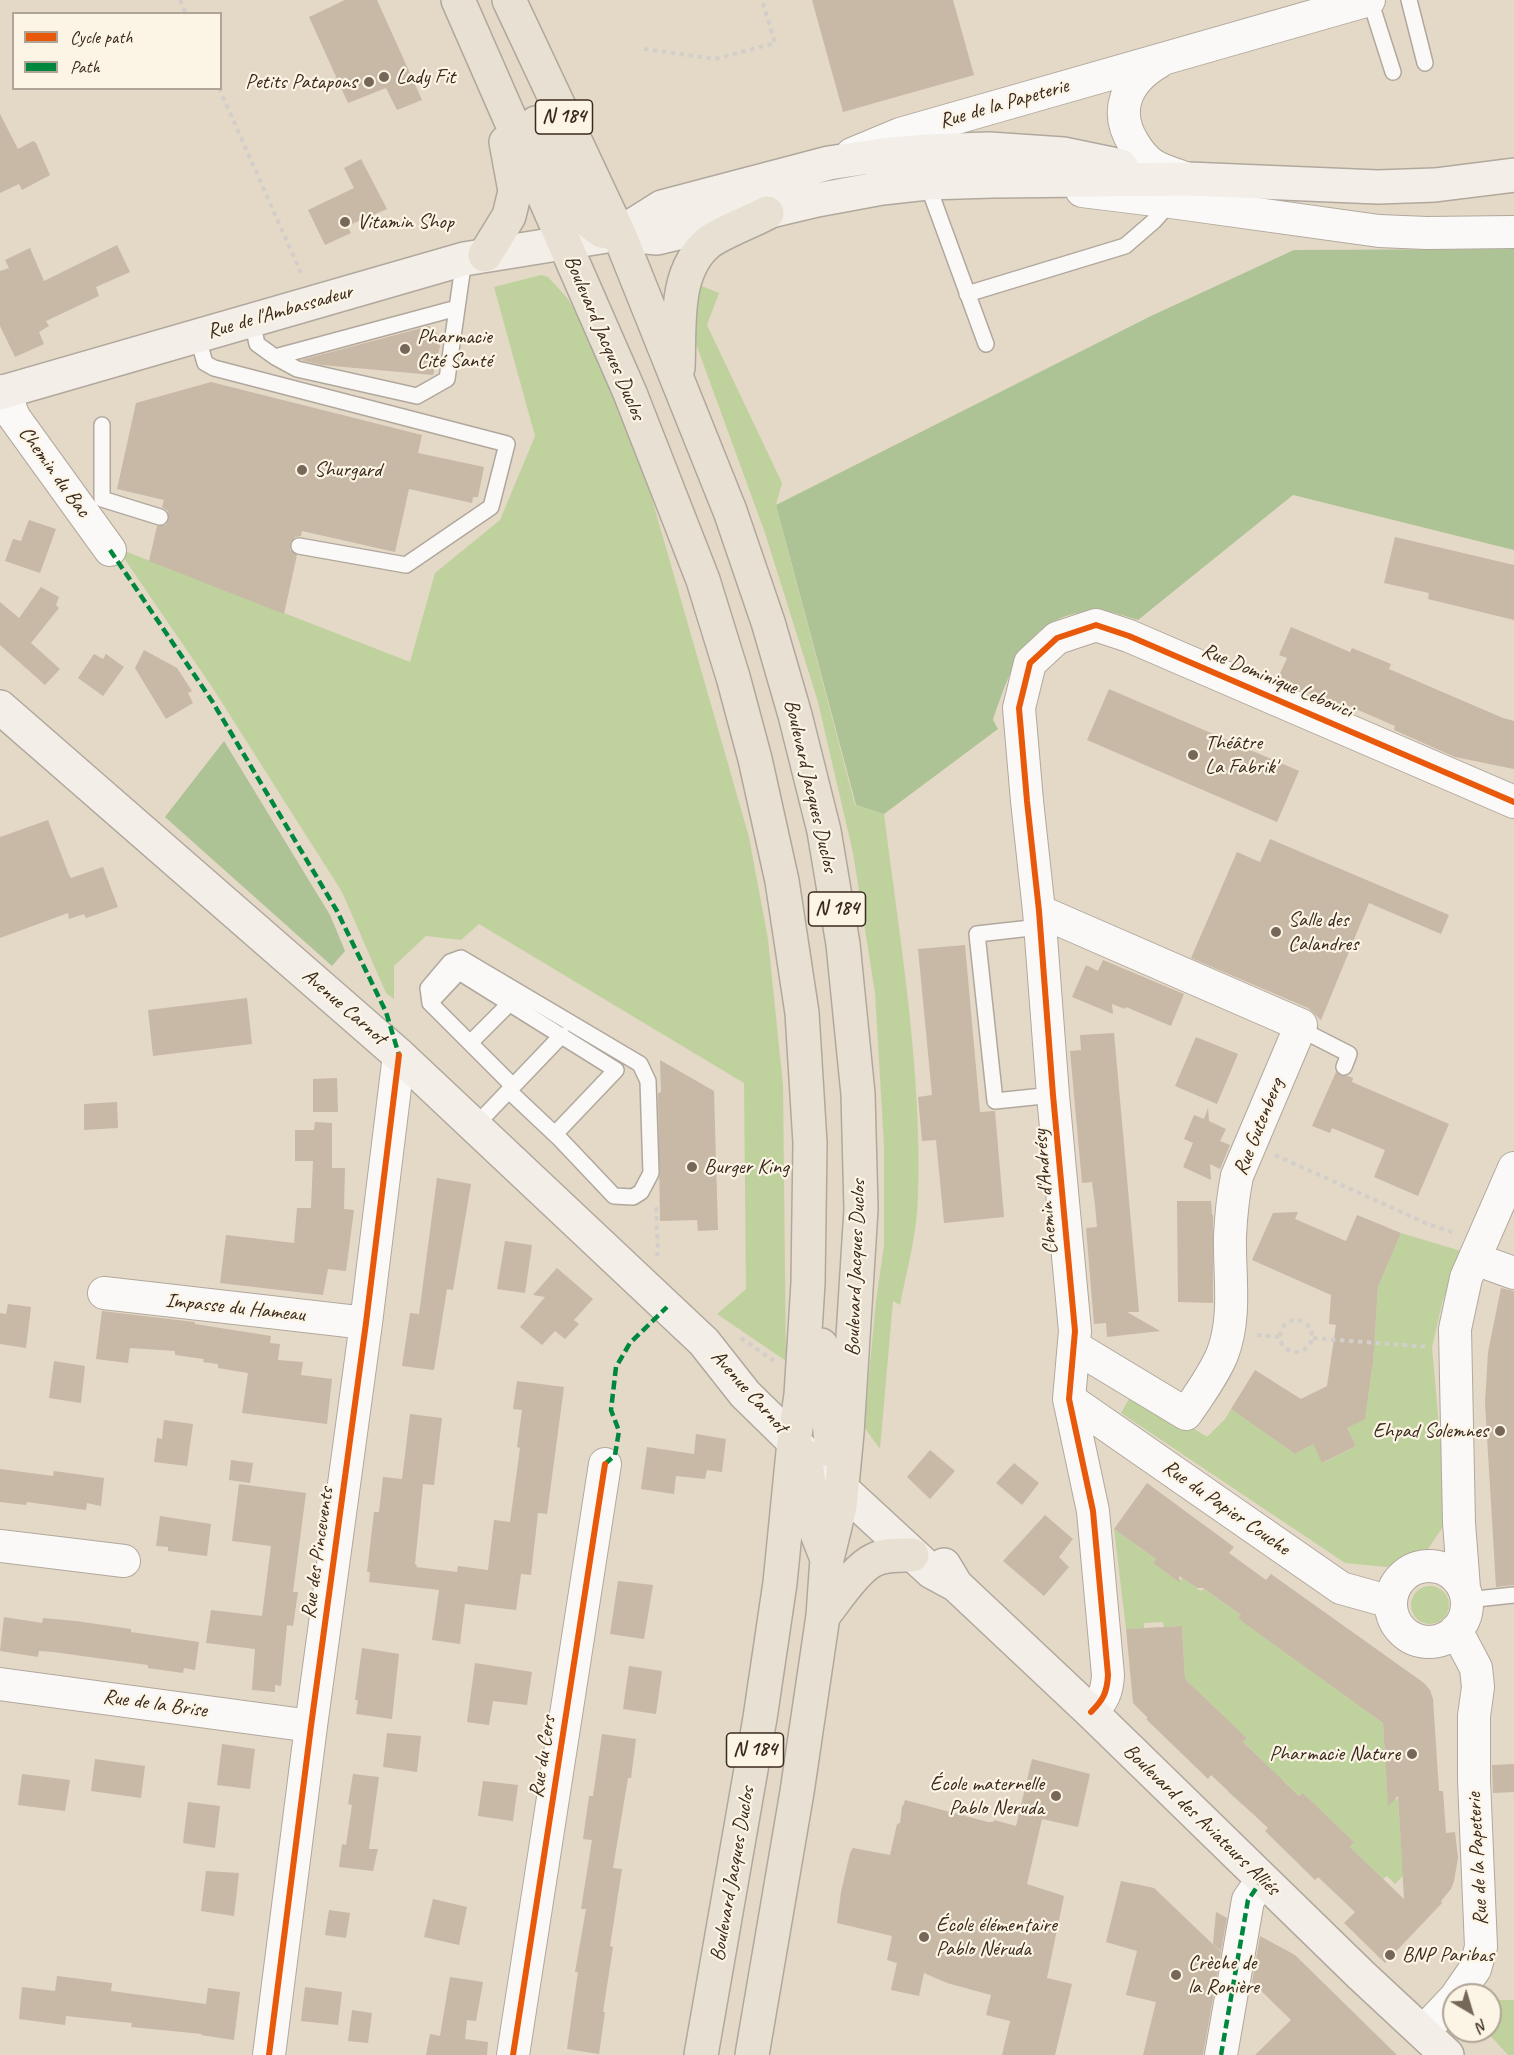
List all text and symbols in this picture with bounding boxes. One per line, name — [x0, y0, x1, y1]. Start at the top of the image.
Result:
legend — [12, 12, 222, 90]
text: Cycle path — [70, 26, 132, 48]
text: Path — [70, 56, 100, 78]
place label: Lady Fit — [396, 64, 455, 90]
place label: Petits Patapons — [245, 69, 357, 95]
marker: Lady Fit — [377, 70, 391, 84]
street label: Rue de la Papeterie — [936, 74, 1072, 134]
marker: Petits Patapons — [362, 75, 376, 89]
road number: N 184 — [536, 100, 592, 134]
place label: Vitamin Shop — [357, 209, 454, 235]
marker: Vitamin Shop — [338, 215, 352, 229]
street label: Boulevard Jacques Duclos — [558, 252, 650, 424]
street label: Rue de l'Ambassadeur — [204, 279, 356, 345]
place label: Pharmacie Cité Santé — [417, 324, 492, 374]
marker: Pharmacie Cité Santé — [398, 342, 412, 356]
street label: Chemin du Bac — [13, 422, 95, 522]
place label: Shurgard — [314, 457, 381, 483]
marker: Shurgard — [295, 463, 309, 477]
street label: Rue Dominique Lebovici — [1198, 638, 1356, 724]
street label: Boulevard Jacques Duclos — [778, 697, 842, 875]
place label: Théâtre La Fabrik' — [1205, 730, 1277, 780]
marker: Théâtre La Fabrik' — [1186, 748, 1200, 762]
road number: N 184 — [808, 892, 866, 926]
place label: Salle des Calandres — [1288, 907, 1358, 957]
marker: Salle des Calandres — [1269, 925, 1283, 939]
street label: Avenue Carnot — [297, 963, 391, 1051]
street label: Rue Gutenberg — [1228, 1075, 1290, 1179]
street label: Chemin d'Andrésy — [1028, 1129, 1064, 1255]
place label: Burger King — [704, 1154, 789, 1180]
marker: Burger King — [685, 1160, 699, 1174]
street label: Boulevard Jacques Duclos — [840, 1179, 872, 1357]
street label: Impasse du Hameau — [164, 1288, 306, 1328]
street label: Avenue Carnot — [705, 1345, 793, 1439]
place label: Ehpad Solemnes — [1373, 1418, 1488, 1444]
marker: Ehpad Solemnes — [1493, 1424, 1507, 1438]
street label: Rue du Papier Couche — [1158, 1455, 1294, 1561]
street label: Rue des Pincevents — [296, 1486, 340, 1620]
street label: Rue de la Brise — [101, 1684, 209, 1724]
street label: Rue du Cers — [524, 1714, 562, 1800]
road number: N 184 — [726, 1733, 783, 1767]
street label: Boulevard des Aviateurs Alliés — [1118, 1739, 1284, 1901]
place label: Pharmacie Nature — [1269, 1741, 1400, 1767]
marker: Pharmacie Nature — [1405, 1747, 1419, 1761]
place label: École maternelle Pablo Neruda — [930, 1771, 1044, 1821]
street label: Boulevard Jacques Duclos — [705, 1785, 761, 1963]
marker: École maternelle Pablo Neruda — [1049, 1789, 1063, 1803]
street label: Rue de la Papeterie — [1462, 1792, 1494, 1926]
place label: École élémentaire Pablo Néruda — [936, 1912, 1057, 1962]
marker: École élémentaire Pablo Néruda — [917, 1930, 931, 1944]
place label: BNP Paribas — [1402, 1942, 1494, 1968]
marker: BNP Paribas — [1383, 1948, 1397, 1962]
place label: Crèche de la Ronière — [1188, 1950, 1259, 2000]
marker: Crèche de la Ronière — [1169, 1968, 1183, 1982]
north arrow — [1442, 1983, 1502, 2043]
text: N — [1472, 2015, 1492, 2037]

